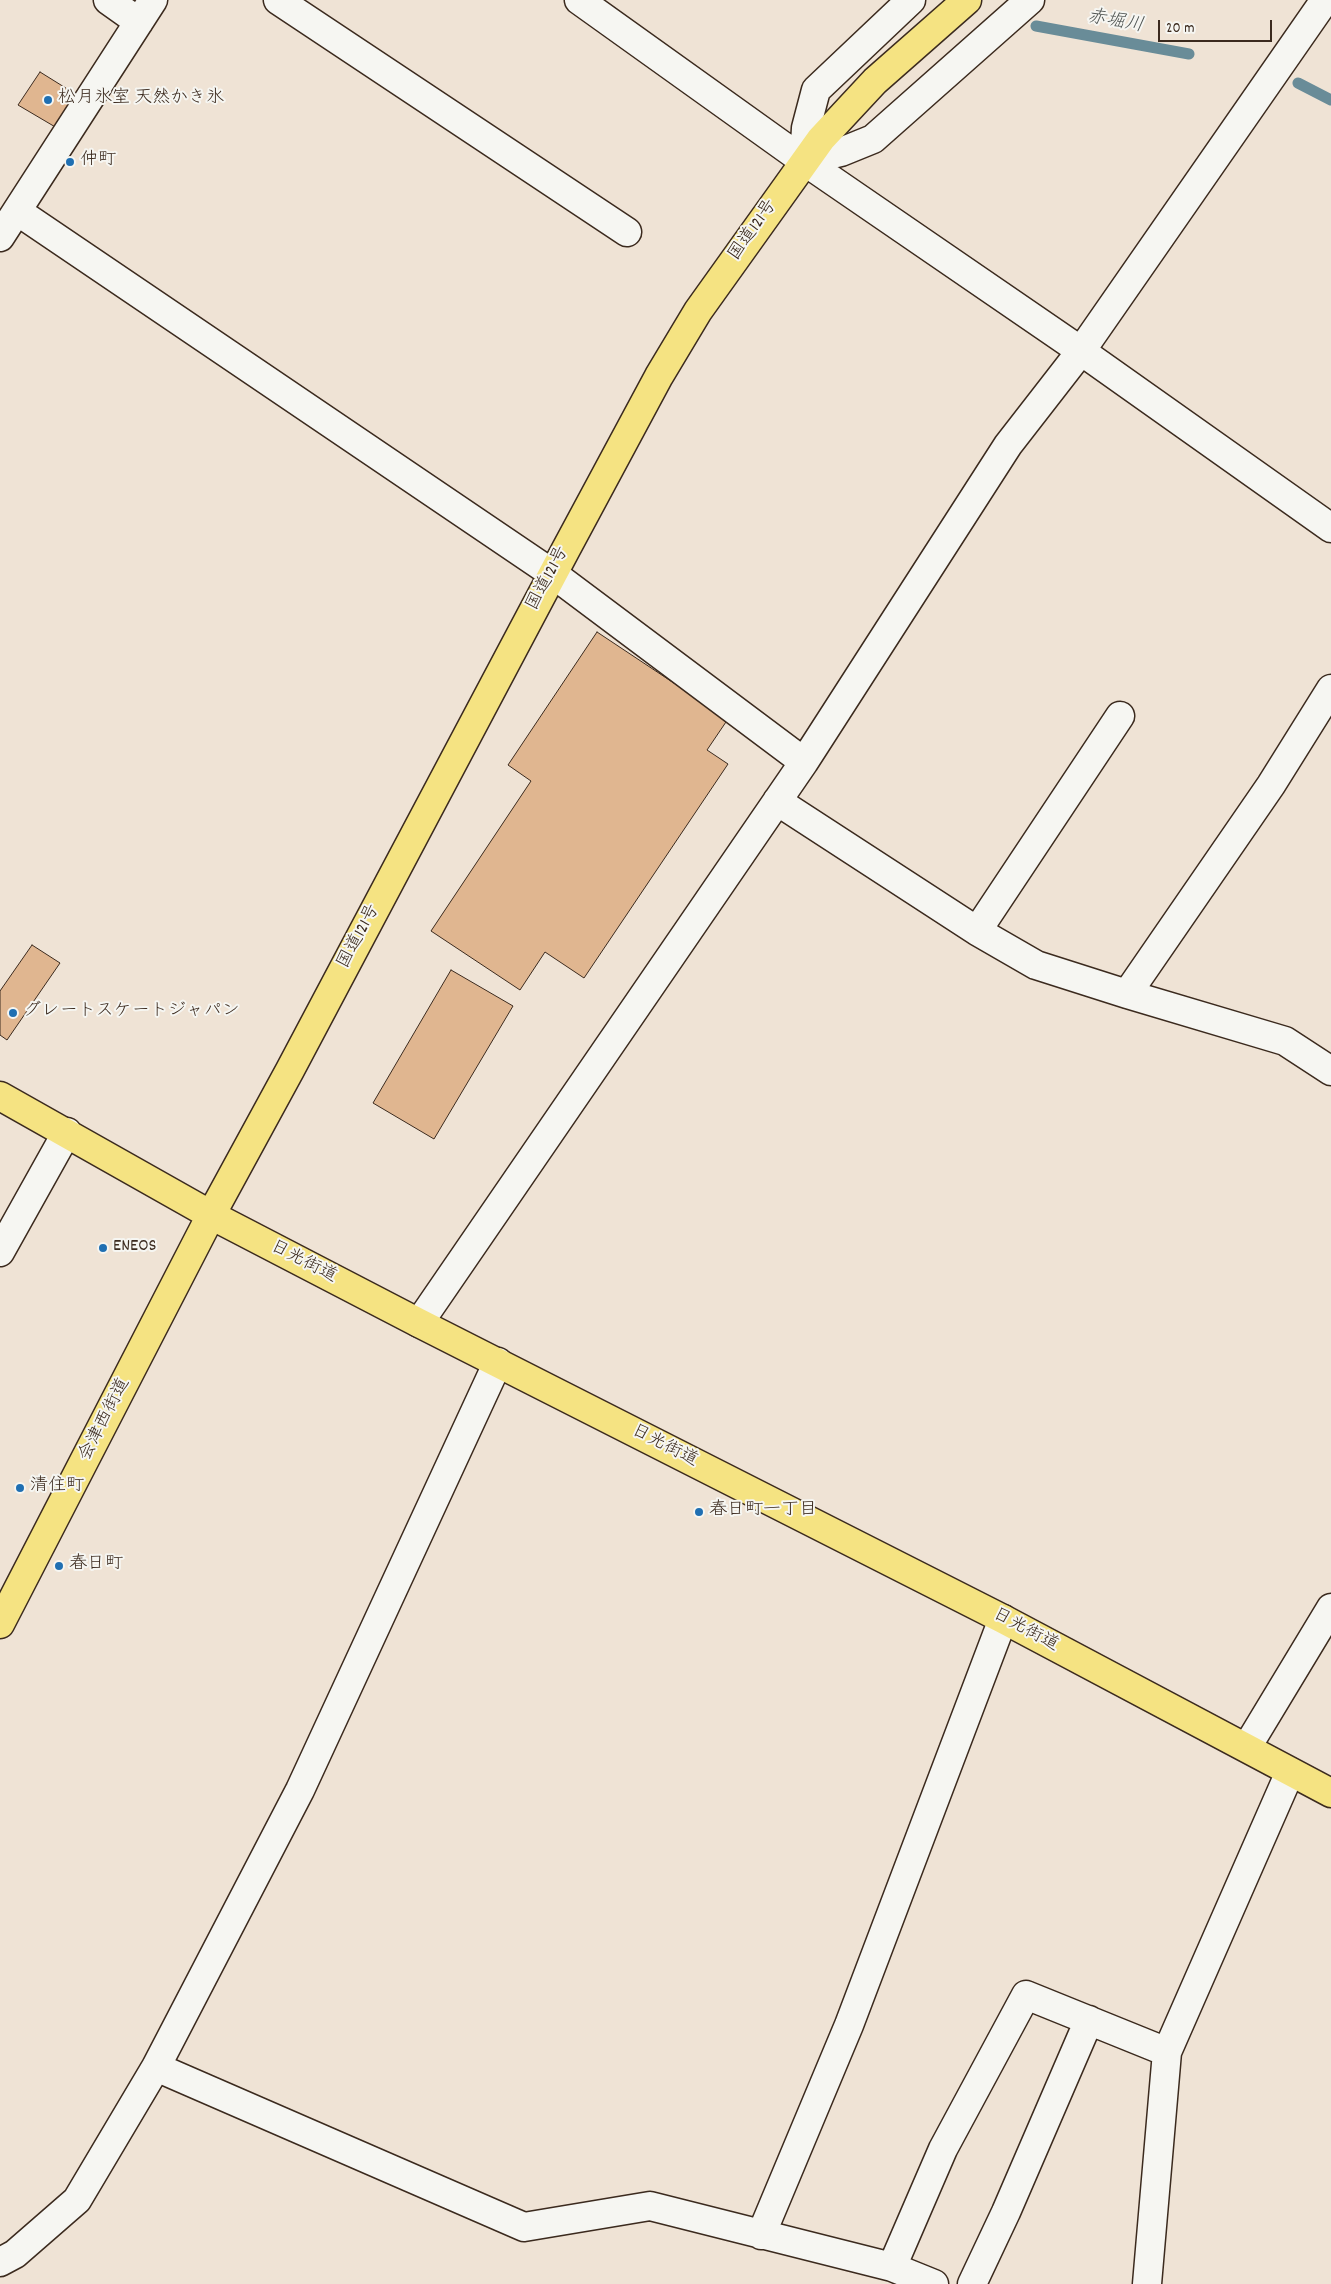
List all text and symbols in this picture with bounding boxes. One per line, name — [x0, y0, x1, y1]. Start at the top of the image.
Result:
water label: 赤堀川 — [1085, 7, 1145, 39]
scale bar — [1161, 10, 1275, 42]
text: 20 m — [1166, 18, 1194, 40]
place label: 松月氷室 天然かき氷 — [58, 89, 224, 111]
marker: 松月氷室 天然かき氷 — [42, 94, 54, 106]
place label: 仲町 — [80, 151, 116, 173]
marker: 仲町 — [64, 156, 76, 168]
street label: 国道121号 — [725, 196, 783, 266]
street label: 国道121号 — [523, 543, 575, 615]
street label: 国道121号 — [334, 901, 386, 973]
place label: グレートスケートジャパン — [23, 1002, 240, 1024]
marker: グレートスケートジャパン — [7, 1007, 19, 1019]
place label: ENEOS — [113, 1237, 157, 1259]
street label: 日光街道 — [266, 1237, 340, 1289]
marker: ENEOS — [97, 1242, 109, 1254]
street label: 会津西街道 — [76, 1375, 136, 1465]
street label: 日光街道 — [627, 1421, 701, 1473]
place label: 清住町 — [30, 1477, 84, 1499]
marker: 清住町 — [14, 1482, 26, 1494]
place label: 春日町一丁目 — [709, 1501, 817, 1523]
marker: 春日町一丁目 — [693, 1506, 705, 1518]
place label: 春日町 — [69, 1555, 123, 1577]
marker: 春日町 — [53, 1560, 65, 1572]
street label: 日光街道 — [988, 1605, 1062, 1657]

